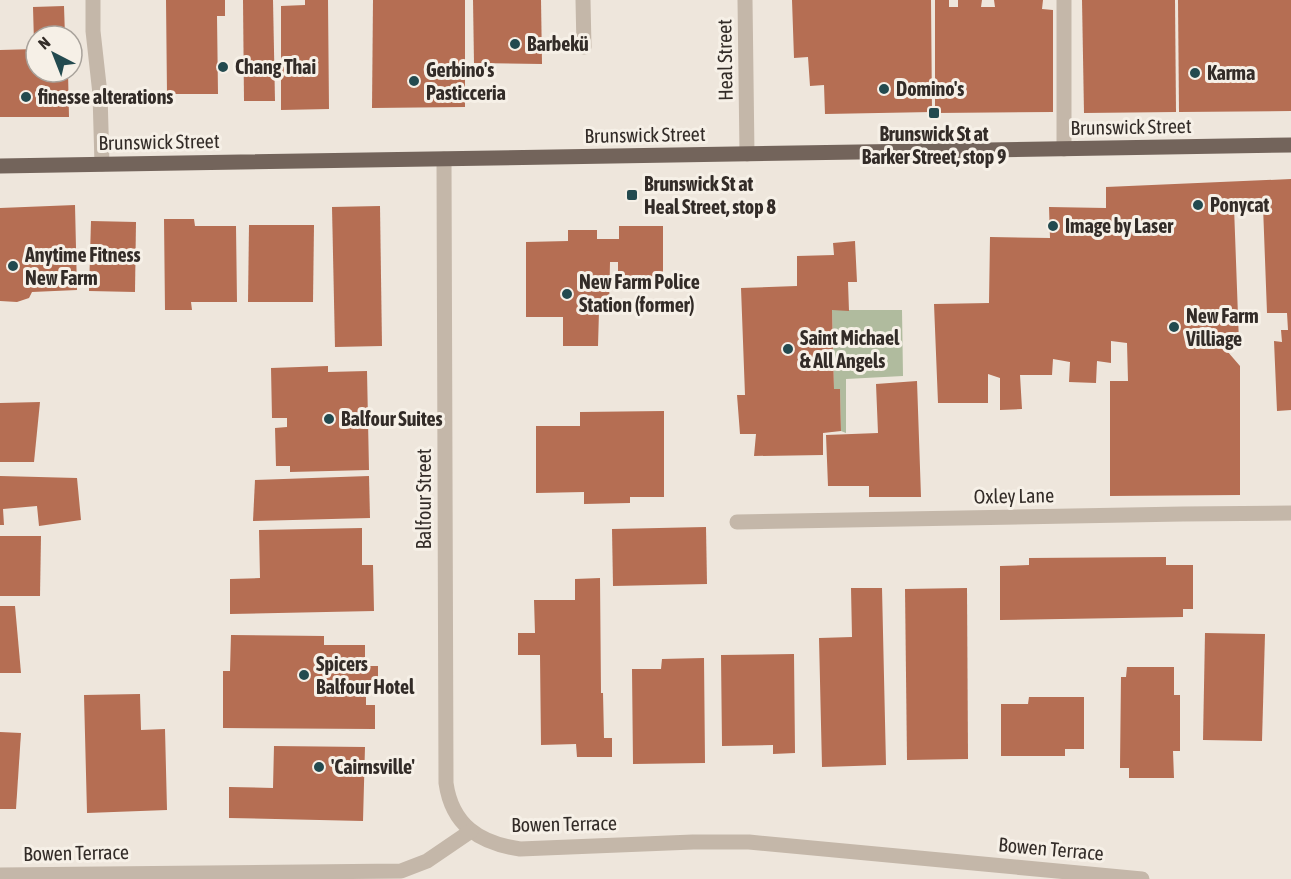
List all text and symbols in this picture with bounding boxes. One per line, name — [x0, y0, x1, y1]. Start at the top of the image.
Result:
street label: Heal Street — [712, 19, 737, 101]
north arrow — [24, 24, 84, 84]
place label: Barbekü — [527, 32, 589, 55]
text: N — [34, 33, 53, 53]
marker: Barbekü — [508, 37, 522, 51]
place label: Chang Thai — [235, 55, 316, 78]
place label: Gerbino's Pasticceria — [426, 58, 506, 104]
marker: Chang Thai — [216, 60, 230, 74]
place label: Karma — [1207, 61, 1255, 84]
marker: Karma — [1188, 66, 1202, 80]
marker: Gerbino's Pasticceria — [407, 74, 421, 88]
place label: Domino's — [896, 77, 964, 100]
marker: Domino's — [877, 82, 891, 96]
place label: finesse alterations — [37, 85, 173, 108]
marker: finesse alterations — [19, 90, 33, 104]
marker: Brunswick St at Barker Street, stop 9 — [927, 106, 941, 120]
street label: Brunswick Street — [1070, 114, 1192, 139]
street label: Brunswick Street — [584, 122, 706, 147]
place label: Brunswick St at Barker Street, stop 9 — [862, 122, 1006, 168]
street label: Brunswick Street — [98, 129, 220, 154]
place label: Brunswick St at Heal Street, stop 8 — [644, 172, 776, 218]
marker: Brunswick St at Heal Street, stop 8 — [625, 188, 639, 202]
place label: Ponycat — [1210, 193, 1269, 216]
marker: Ponycat — [1191, 198, 1205, 212]
place label: Image by Laser — [1065, 214, 1174, 237]
marker: Image by Laser — [1046, 219, 1060, 233]
place label: Anytime Fitness New Farm — [24, 243, 141, 289]
marker: Anytime Fitness New Farm — [6, 259, 20, 273]
place label: New Farm Police Station (former) — [579, 270, 700, 316]
marker: New Farm Police Station (former) — [560, 287, 574, 301]
place label: New Farm Villiage — [1185, 304, 1259, 350]
marker: New Farm Villiage — [1167, 320, 1181, 334]
place label: Saint Michael & All Angels — [800, 326, 900, 372]
marker: Saint Michael & All Angels — [781, 342, 795, 356]
place label: Balfour Suites — [341, 407, 443, 430]
marker: Balfour Suites — [322, 412, 336, 426]
street label: Balfour Street — [412, 448, 435, 550]
street label: Oxley Lane — [974, 483, 1054, 508]
place label: Spicers Balfour Hotel — [316, 652, 415, 698]
marker: Spicers Balfour Hotel — [297, 668, 311, 682]
place label: 'Cairnsville' — [331, 755, 416, 778]
marker: 'Cairnsville' — [312, 760, 326, 774]
street label: Bowen Terrace — [511, 811, 617, 836]
street label: Bowen Terrace — [997, 832, 1105, 865]
street label: Bowen Terrace — [23, 840, 129, 865]

